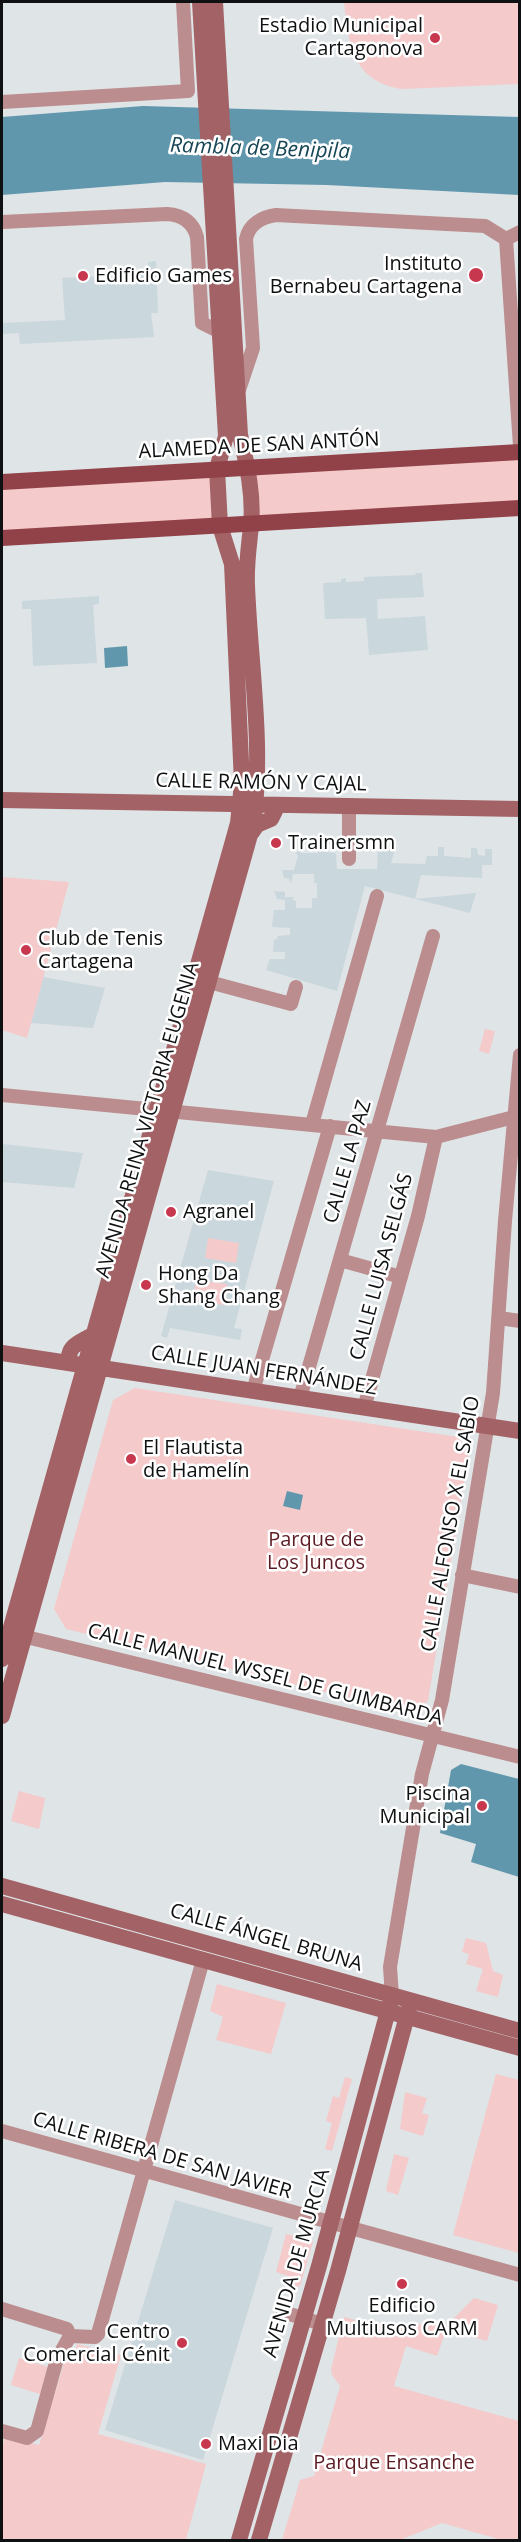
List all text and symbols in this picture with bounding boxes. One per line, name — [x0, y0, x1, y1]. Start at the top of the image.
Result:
place label: Estadio Municipal Cartagonova — [259, 14, 423, 61]
marker: Estadio Municipal Cartagonova — [428, 31, 442, 45]
water label: Rambla de Benipila — [170, 133, 350, 165]
place label: Instituto Bernabeu Cartagena — [270, 252, 462, 299]
place label: Edificio Games — [95, 264, 232, 288]
marker: Instituto Bernabeu Cartagena — [467, 266, 485, 284]
marker: Edificio Games — [76, 269, 90, 283]
street label: ALAMEDA DE SAN ANTÓN — [138, 428, 380, 464]
street label: CALLE RAMÓN Y CAJAL — [155, 769, 367, 797]
place label: Trainersmn — [288, 831, 395, 855]
marker: Trainersmn — [269, 836, 283, 850]
place label: Club de Tenis Cartagena — [38, 927, 163, 974]
marker: Club de Tenis Cartagena — [19, 943, 33, 957]
street label: AVENIDA REINA VICTORIA EUGENIA — [91, 959, 205, 1281]
street label: CALLE LA PAZ — [319, 1098, 377, 1226]
street label: CALLE LUISA SELGÁS — [345, 1171, 419, 1363]
place label: Agranel — [183, 1200, 254, 1224]
marker: Agranel — [164, 1205, 178, 1219]
place label: Hong Da Shang Chang — [158, 1262, 280, 1309]
marker: Hong Da Shang Chang — [139, 1278, 153, 1292]
street label: CALLE JUAN FERNÁNDEZ — [149, 1341, 379, 1401]
street label: CALLE ALFONSO X EL SABIO — [417, 1394, 485, 1654]
place label: El Flautista de Hamelín — [143, 1436, 250, 1483]
marker: El Flautista de Hamelín — [124, 1452, 138, 1466]
park label: Parque de Los Juncos — [267, 1528, 365, 1575]
street label: CALLE MANUEL WSSEL DE GUIMBARDA — [85, 1619, 445, 1731]
place label: Piscina Municipal — [379, 1782, 470, 1829]
marker: Piscina Municipal — [475, 1799, 489, 1813]
street label: CALLE ÁNGEL BRUNA — [167, 1899, 365, 1977]
street label: CALLE RIBERA DE SAN JAVIER — [30, 2107, 294, 2205]
street label: AVENIDA DE MURCIA — [259, 2166, 335, 2360]
marker: Edificio Multiusos CARM — [395, 2277, 409, 2291]
place label: Edificio Multiusos CARM — [326, 2294, 478, 2341]
place label: Centro Comercial Cénit — [23, 2320, 170, 2367]
marker: Centro Comercial Cénit — [175, 2336, 189, 2350]
place label: Maxi Dia — [218, 2432, 298, 2456]
marker: Maxi Dia — [199, 2437, 213, 2451]
park label: Parque Ensanche — [313, 2451, 475, 2475]

